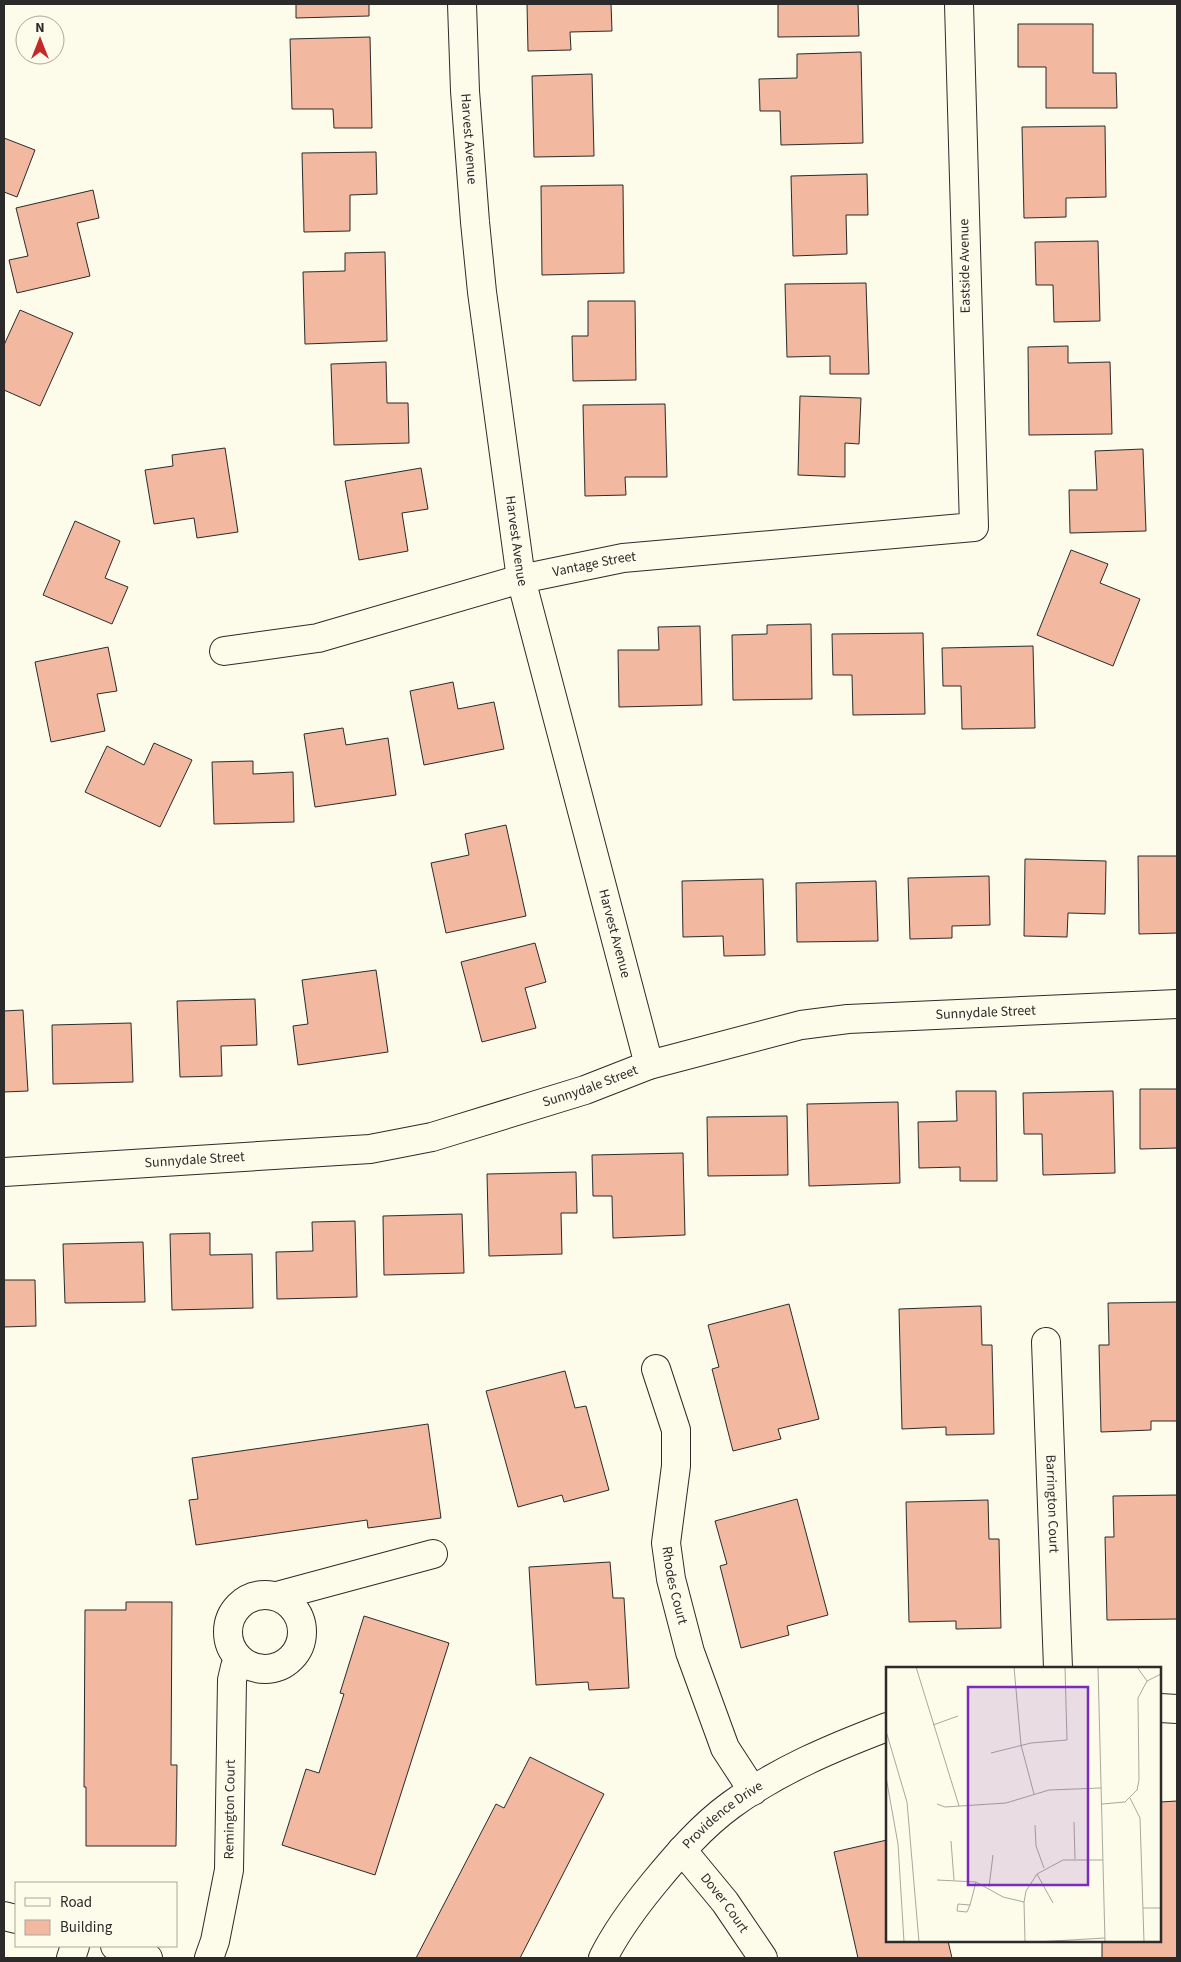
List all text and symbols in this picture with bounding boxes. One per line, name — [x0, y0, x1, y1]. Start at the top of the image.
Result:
north arrow — [15, 15, 65, 65]
text: N — [35, 18, 45, 38]
street label: Harvest Avenue — [455, 93, 482, 185]
street label: Eastside Avenue — [954, 218, 976, 313]
street label: Harvest Avenue — [500, 494, 533, 589]
street label: Vantage Street — [551, 547, 637, 582]
street label: Harvest Avenue — [593, 887, 636, 980]
street label: Sunnydale Street — [935, 1000, 1036, 1025]
street label: Sunnydale Street — [540, 1060, 641, 1112]
street label: Sunnydale Street — [144, 1147, 246, 1173]
street label: Barrington Court — [1040, 1454, 1064, 1554]
street label: Rhodes Court — [657, 1545, 692, 1627]
inset map — [886, 1667, 1161, 1942]
street label: Remington Court — [219, 1759, 241, 1860]
street label: Providence Drive — [678, 1776, 767, 1854]
street label: Dover Court — [695, 1869, 753, 1937]
legend — [15, 1882, 178, 1947]
text: Road — [60, 1892, 92, 1913]
text: Building — [60, 1917, 113, 1938]

